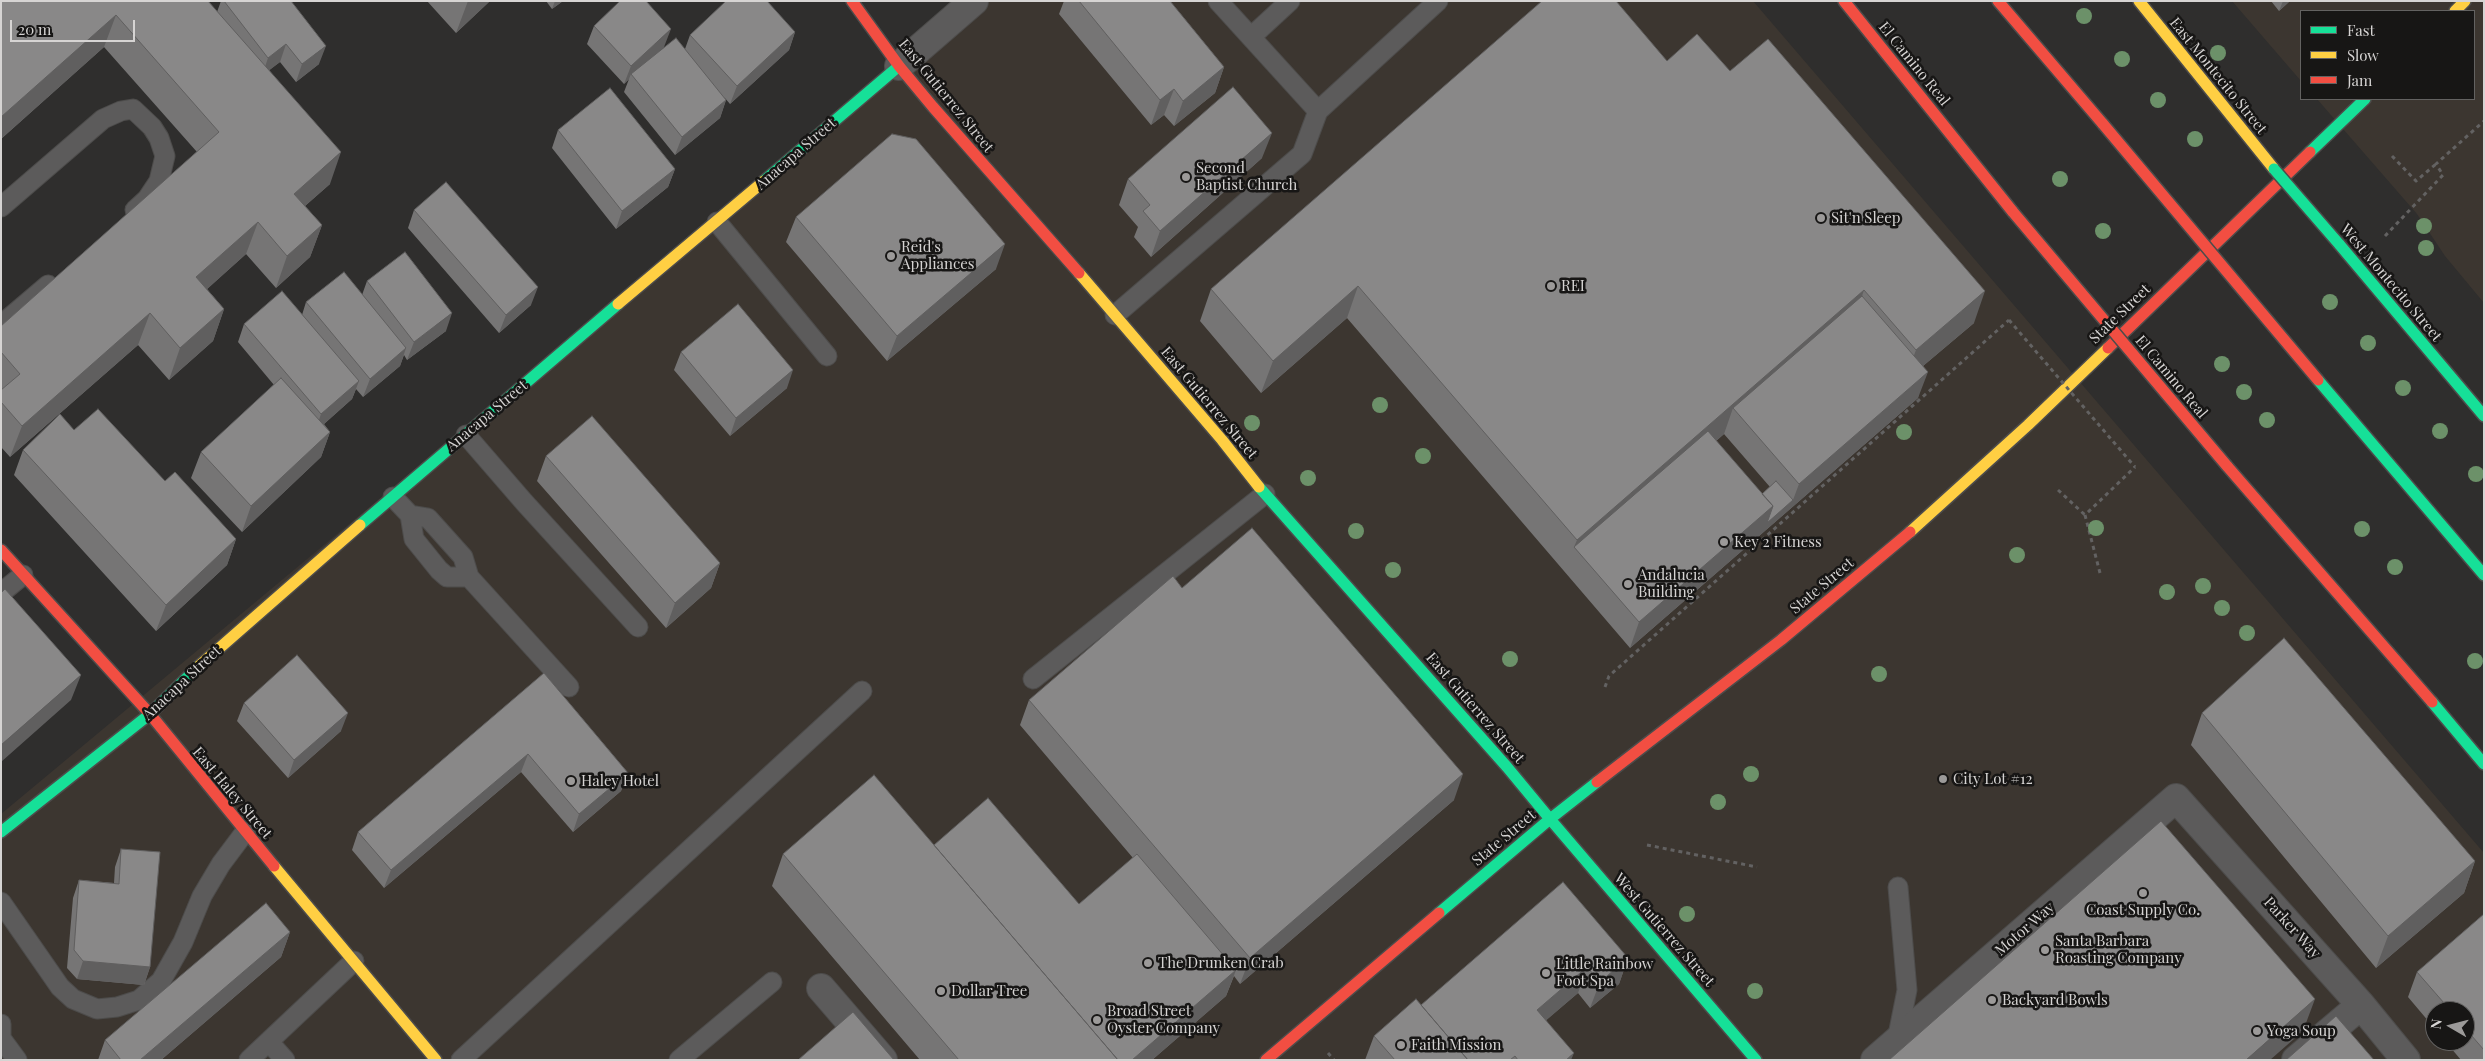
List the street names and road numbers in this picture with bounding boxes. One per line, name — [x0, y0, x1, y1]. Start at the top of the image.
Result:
street label: East Montecito Street — [2166, 14, 2270, 138]
street label: El Camino Real — [1875, 18, 1953, 110]
street label: East Gutierrez Street — [895, 36, 997, 156]
street label: Anacapa Street — [752, 114, 840, 194]
street label: West Montecito Street — [2337, 221, 2445, 345]
street label: State Street — [2086, 281, 2154, 347]
street label: El Camino Real — [2131, 332, 2211, 422]
street label: East Gutierrez Street — [1157, 343, 1261, 463]
street label: Anacapa Street — [443, 377, 531, 455]
street label: State Street — [1786, 554, 1858, 618]
street label: Anacapa Street — [139, 642, 225, 724]
street label: East Gutierrez Street — [1422, 649, 1528, 767]
street label: East Haley Street — [188, 743, 276, 843]
street label: State Street — [1468, 806, 1540, 870]
street label: West Gutierrez Street — [1610, 870, 1718, 990]
street label: Parker Way — [2260, 894, 2324, 962]
street label: Motor Way — [1992, 898, 2058, 960]

